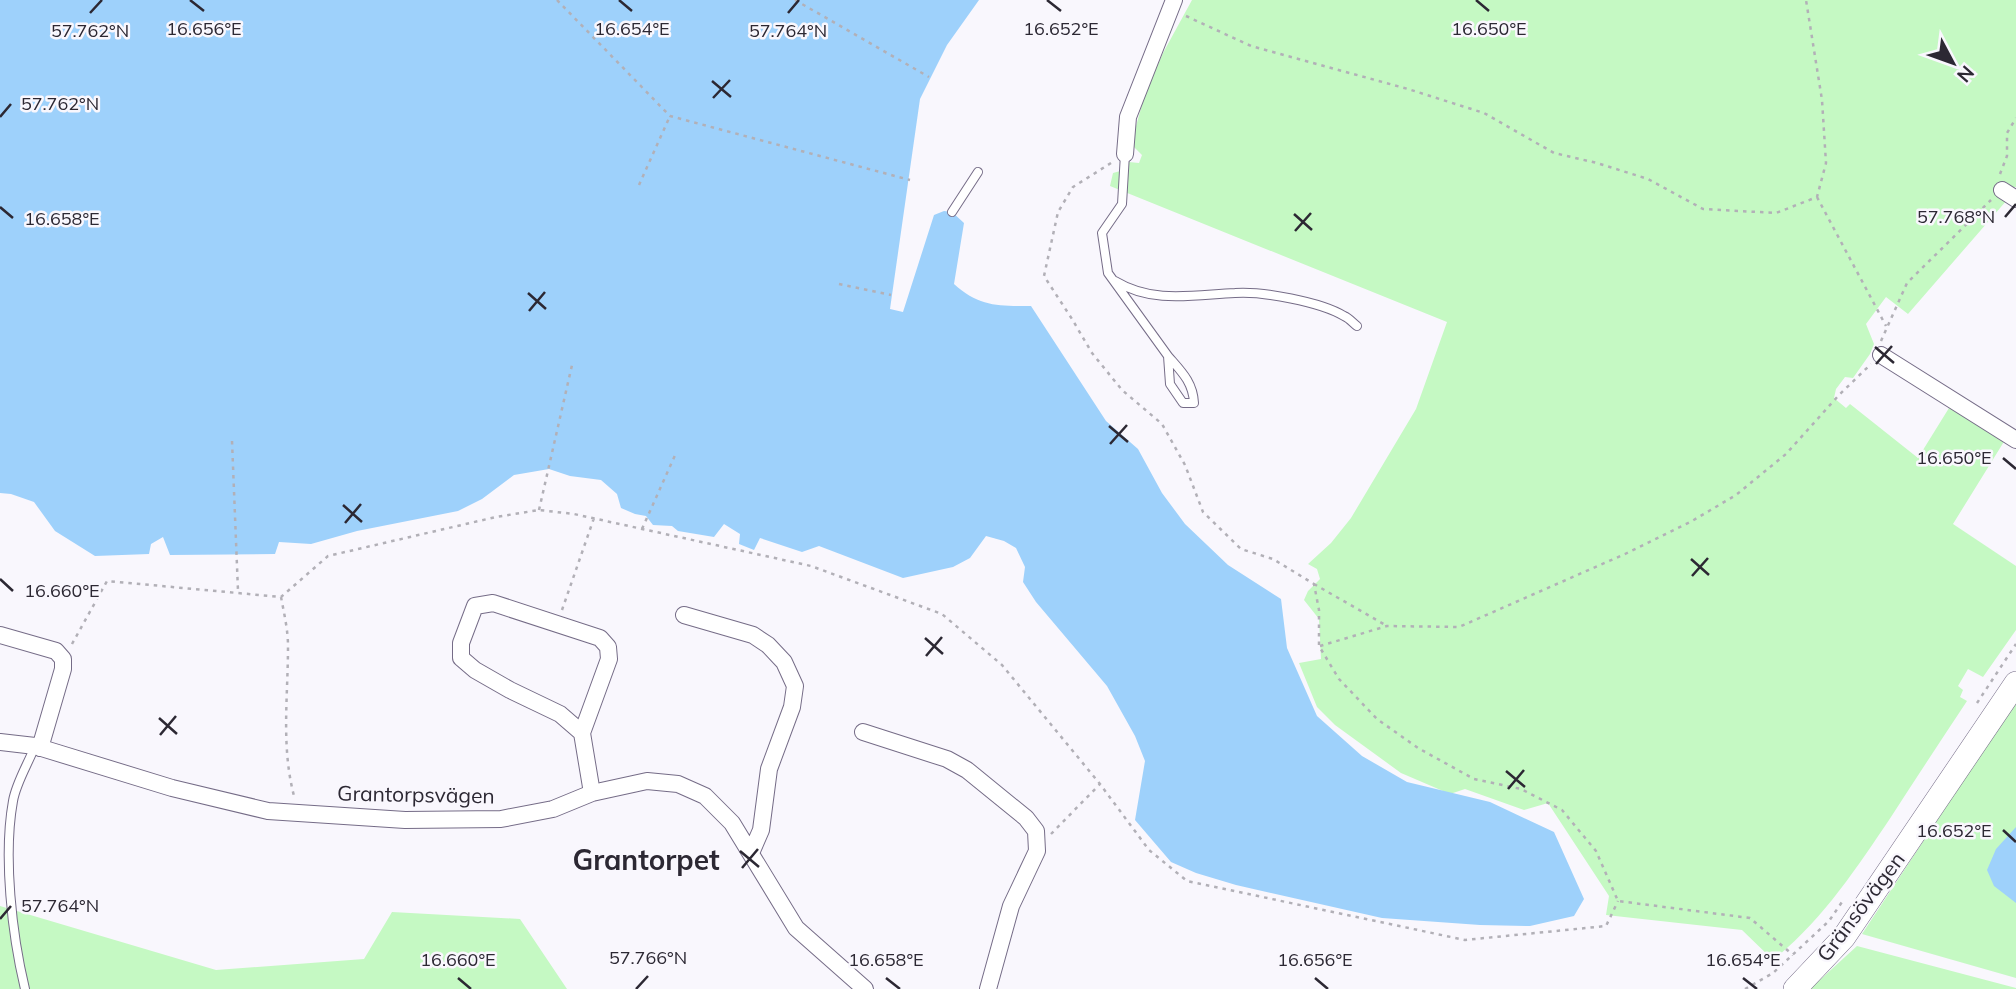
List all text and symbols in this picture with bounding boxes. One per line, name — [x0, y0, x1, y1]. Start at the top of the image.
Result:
text: 16.656°E — [166, 17, 242, 40]
text: 16.654°E — [594, 17, 670, 40]
text: 16.652°E — [1023, 17, 1099, 40]
text: 16.650°E — [1451, 17, 1527, 40]
text: 57.762°N — [51, 19, 129, 42]
text: 57.764°N — [749, 19, 827, 42]
north arrow — [1918, 28, 1988, 98]
text: N — [1952, 61, 1980, 87]
text: 57.762°N — [21, 92, 99, 115]
text: 57.768°N — [1917, 205, 1995, 228]
text: 16.658°E — [24, 207, 100, 230]
text: 16.650°E — [1916, 446, 1992, 469]
text: 16.660°E — [24, 579, 100, 602]
street label: Grantorpsvägen — [337, 780, 495, 808]
text: 16.652°E — [1916, 819, 1992, 842]
district label: Grantorpet — [572, 842, 720, 877]
street label: Gränsövägen — [1811, 847, 1910, 966]
text: 57.764°N — [21, 894, 99, 917]
text: 57.766°N — [609, 946, 687, 969]
text: 16.660°E — [420, 948, 496, 971]
text: 16.658°E — [848, 948, 924, 971]
text: 16.656°E — [1277, 948, 1353, 971]
text: 16.654°E — [1705, 948, 1781, 971]

